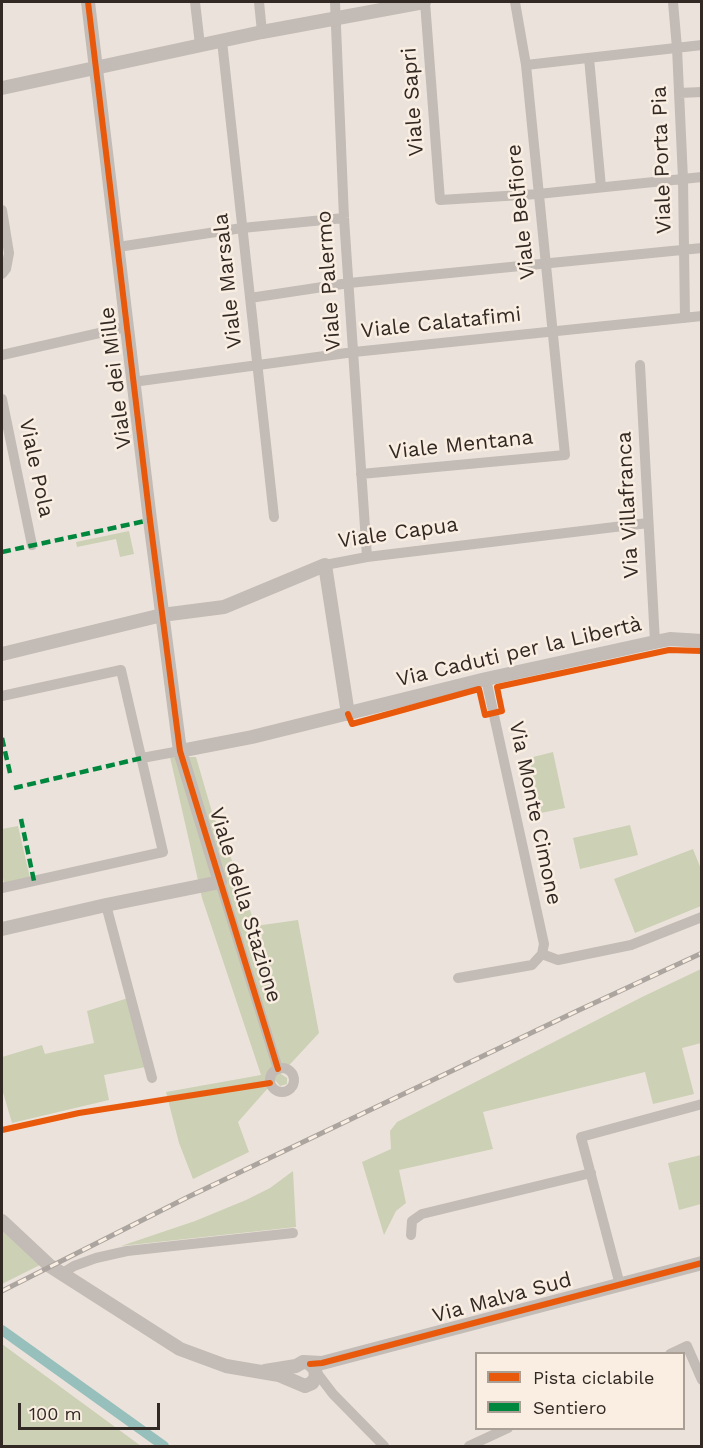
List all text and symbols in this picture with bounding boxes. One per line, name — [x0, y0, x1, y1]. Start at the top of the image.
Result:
street label: Viale Sapri — [397, 47, 429, 157]
street label: Viale Porta Pia — [647, 86, 677, 234]
street label: Viale Belfiore — [501, 143, 541, 281]
street label: Viale Palermo — [312, 210, 346, 352]
street label: Viale Marsala — [208, 212, 248, 350]
street label: Viale Calatafimi — [360, 302, 522, 344]
street label: Viale dei Mille — [95, 305, 137, 451]
street label: Viale Pola — [13, 416, 59, 520]
street label: Viale Mentana — [388, 425, 534, 465]
street label: Via Villafranca — [612, 431, 644, 579]
street label: Viale Capua — [336, 512, 460, 554]
street label: Via Caduti per la Libertà — [394, 612, 644, 692]
street label: Via Monte Cimone — [503, 719, 567, 907]
street label: Viale della Stazione — [203, 804, 287, 1006]
street label: Via Malva Sud — [430, 1267, 574, 1329]
legend — [475, 1352, 685, 1430]
text: Pista ciclabile — [533, 1367, 654, 1388]
scale bar — [21, 1391, 164, 1429]
text: Sentiero — [533, 1397, 607, 1418]
text: 100 m — [29, 1403, 82, 1424]

